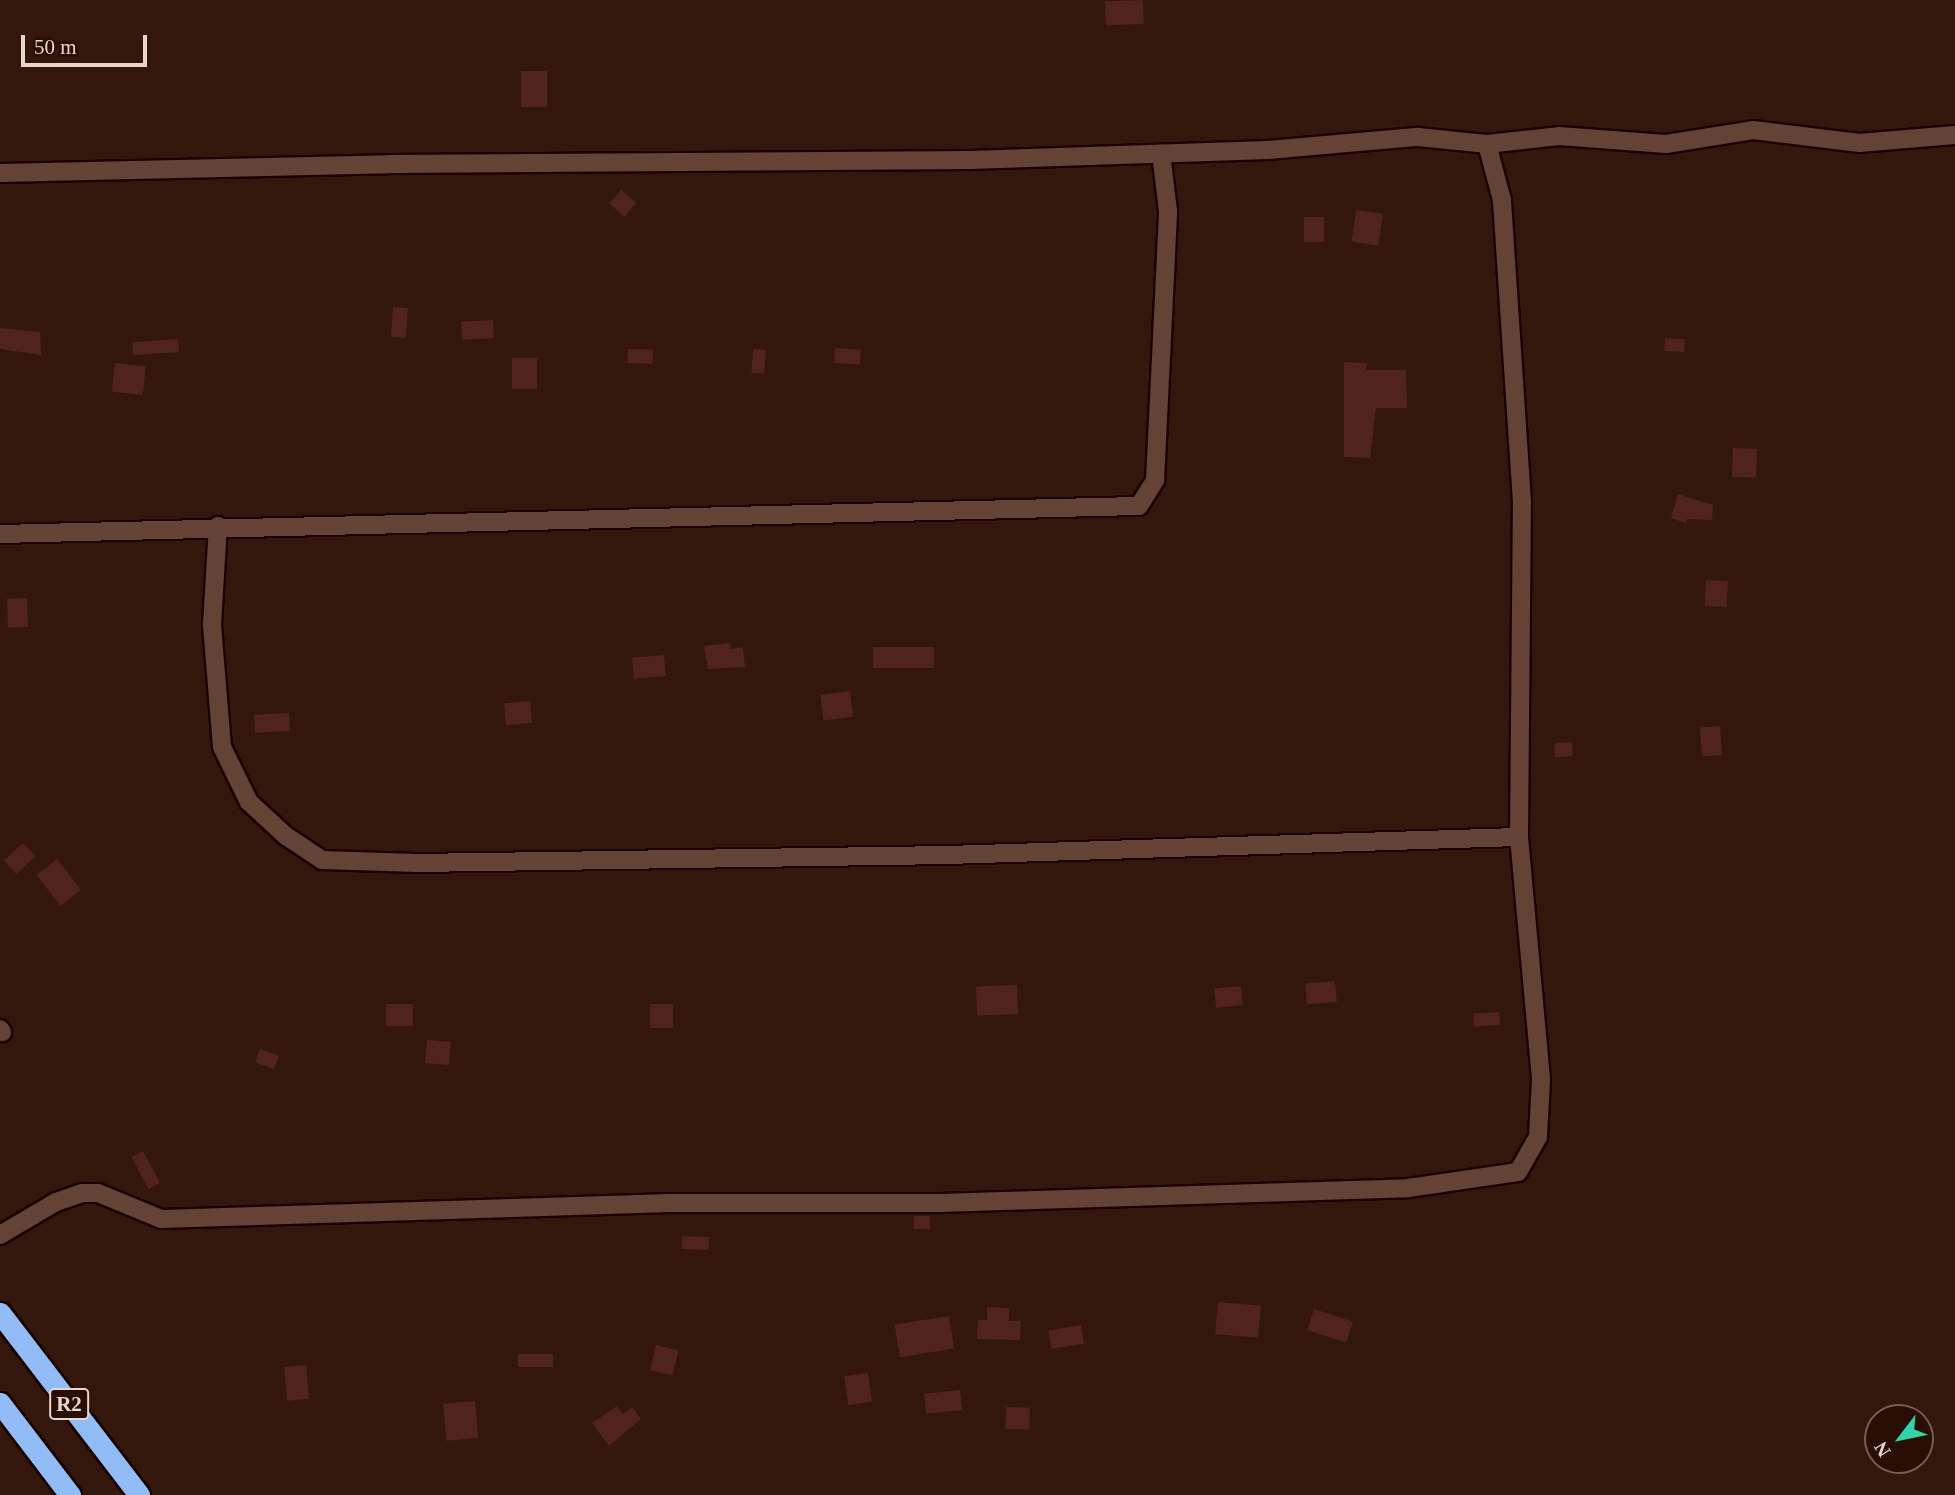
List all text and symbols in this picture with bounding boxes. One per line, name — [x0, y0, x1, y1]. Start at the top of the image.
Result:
scale bar — [24, 21, 150, 65]
text: 50 m — [34, 35, 77, 59]
road number: R2 — [48, 1386, 90, 1422]
north arrow — [1864, 1404, 1934, 1474]
text: N — [1870, 1438, 1895, 1461]

